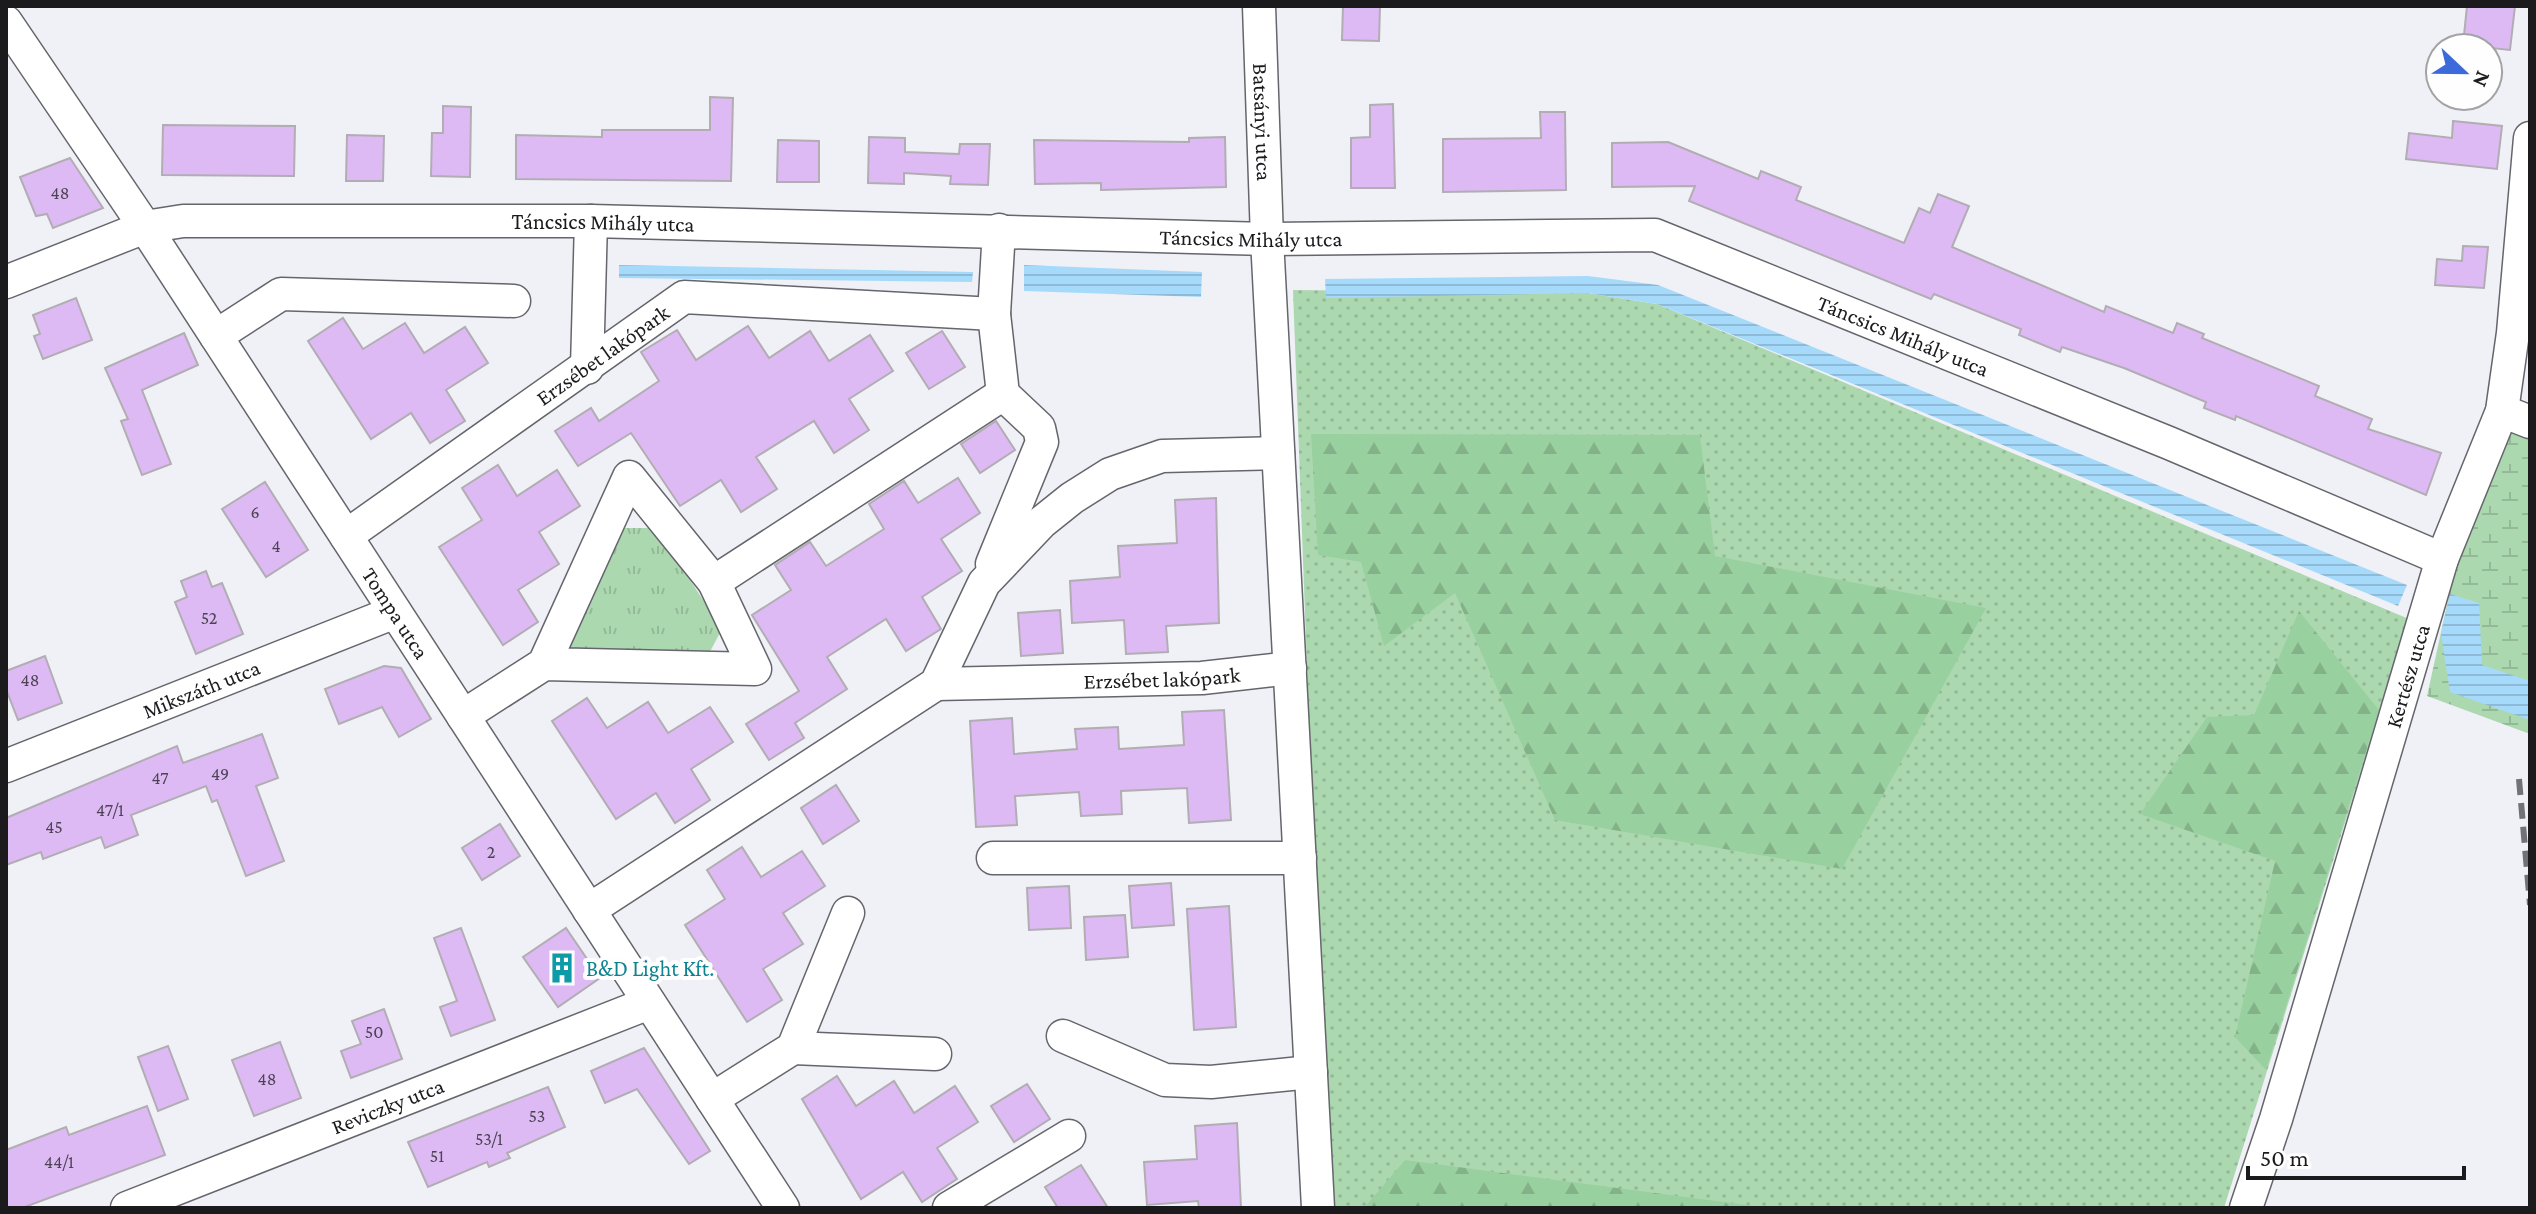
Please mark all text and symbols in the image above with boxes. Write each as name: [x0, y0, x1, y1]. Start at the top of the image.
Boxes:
north arrow: [2424, 32, 2504, 112]
street label: Batsányi utca: [1248, 62, 1277, 181]
text: N: [2468, 68, 2496, 91]
house number: 48: [51, 183, 69, 203]
street label: Táncsics Mihály utca: [512, 208, 695, 236]
street label: Táncsics Mihály utca: [1159, 224, 1342, 252]
street label: Táncsics Mihály utca: [1814, 290, 1993, 381]
street label: Erzsébet lakópark: [531, 299, 674, 410]
house number: 6: [250, 502, 260, 522]
house number: 4: [271, 536, 281, 556]
street label: Tompa utca: [357, 563, 435, 663]
house number: 52: [201, 608, 217, 628]
street label: Kertész utca: [2380, 621, 2435, 731]
street label: Mikszáth utca: [139, 654, 263, 723]
street label: Erzsébet lakópark: [1083, 661, 1242, 693]
house number: 48: [21, 670, 39, 690]
house number: 49: [211, 764, 229, 784]
house number: 47: [151, 768, 169, 788]
house number: 47/1: [96, 800, 124, 820]
house number: 45: [45, 817, 63, 837]
house number: 2: [487, 842, 495, 862]
building icon: B&D Light Kft.: [545, 951, 579, 985]
place label: B&D Light Kft.: [586, 956, 714, 981]
house number: 50: [365, 1022, 383, 1042]
house number: 48: [258, 1069, 276, 1089]
street label: Reviczky utca: [328, 1072, 447, 1139]
house number: 53: [529, 1106, 545, 1126]
house number: 53/1: [475, 1129, 503, 1149]
scale bar: [2248, 1130, 2464, 1180]
text: 50 m: [2260, 1144, 2309, 1171]
house number: 51: [430, 1146, 444, 1166]
house number: 44/1: [44, 1152, 74, 1172]

